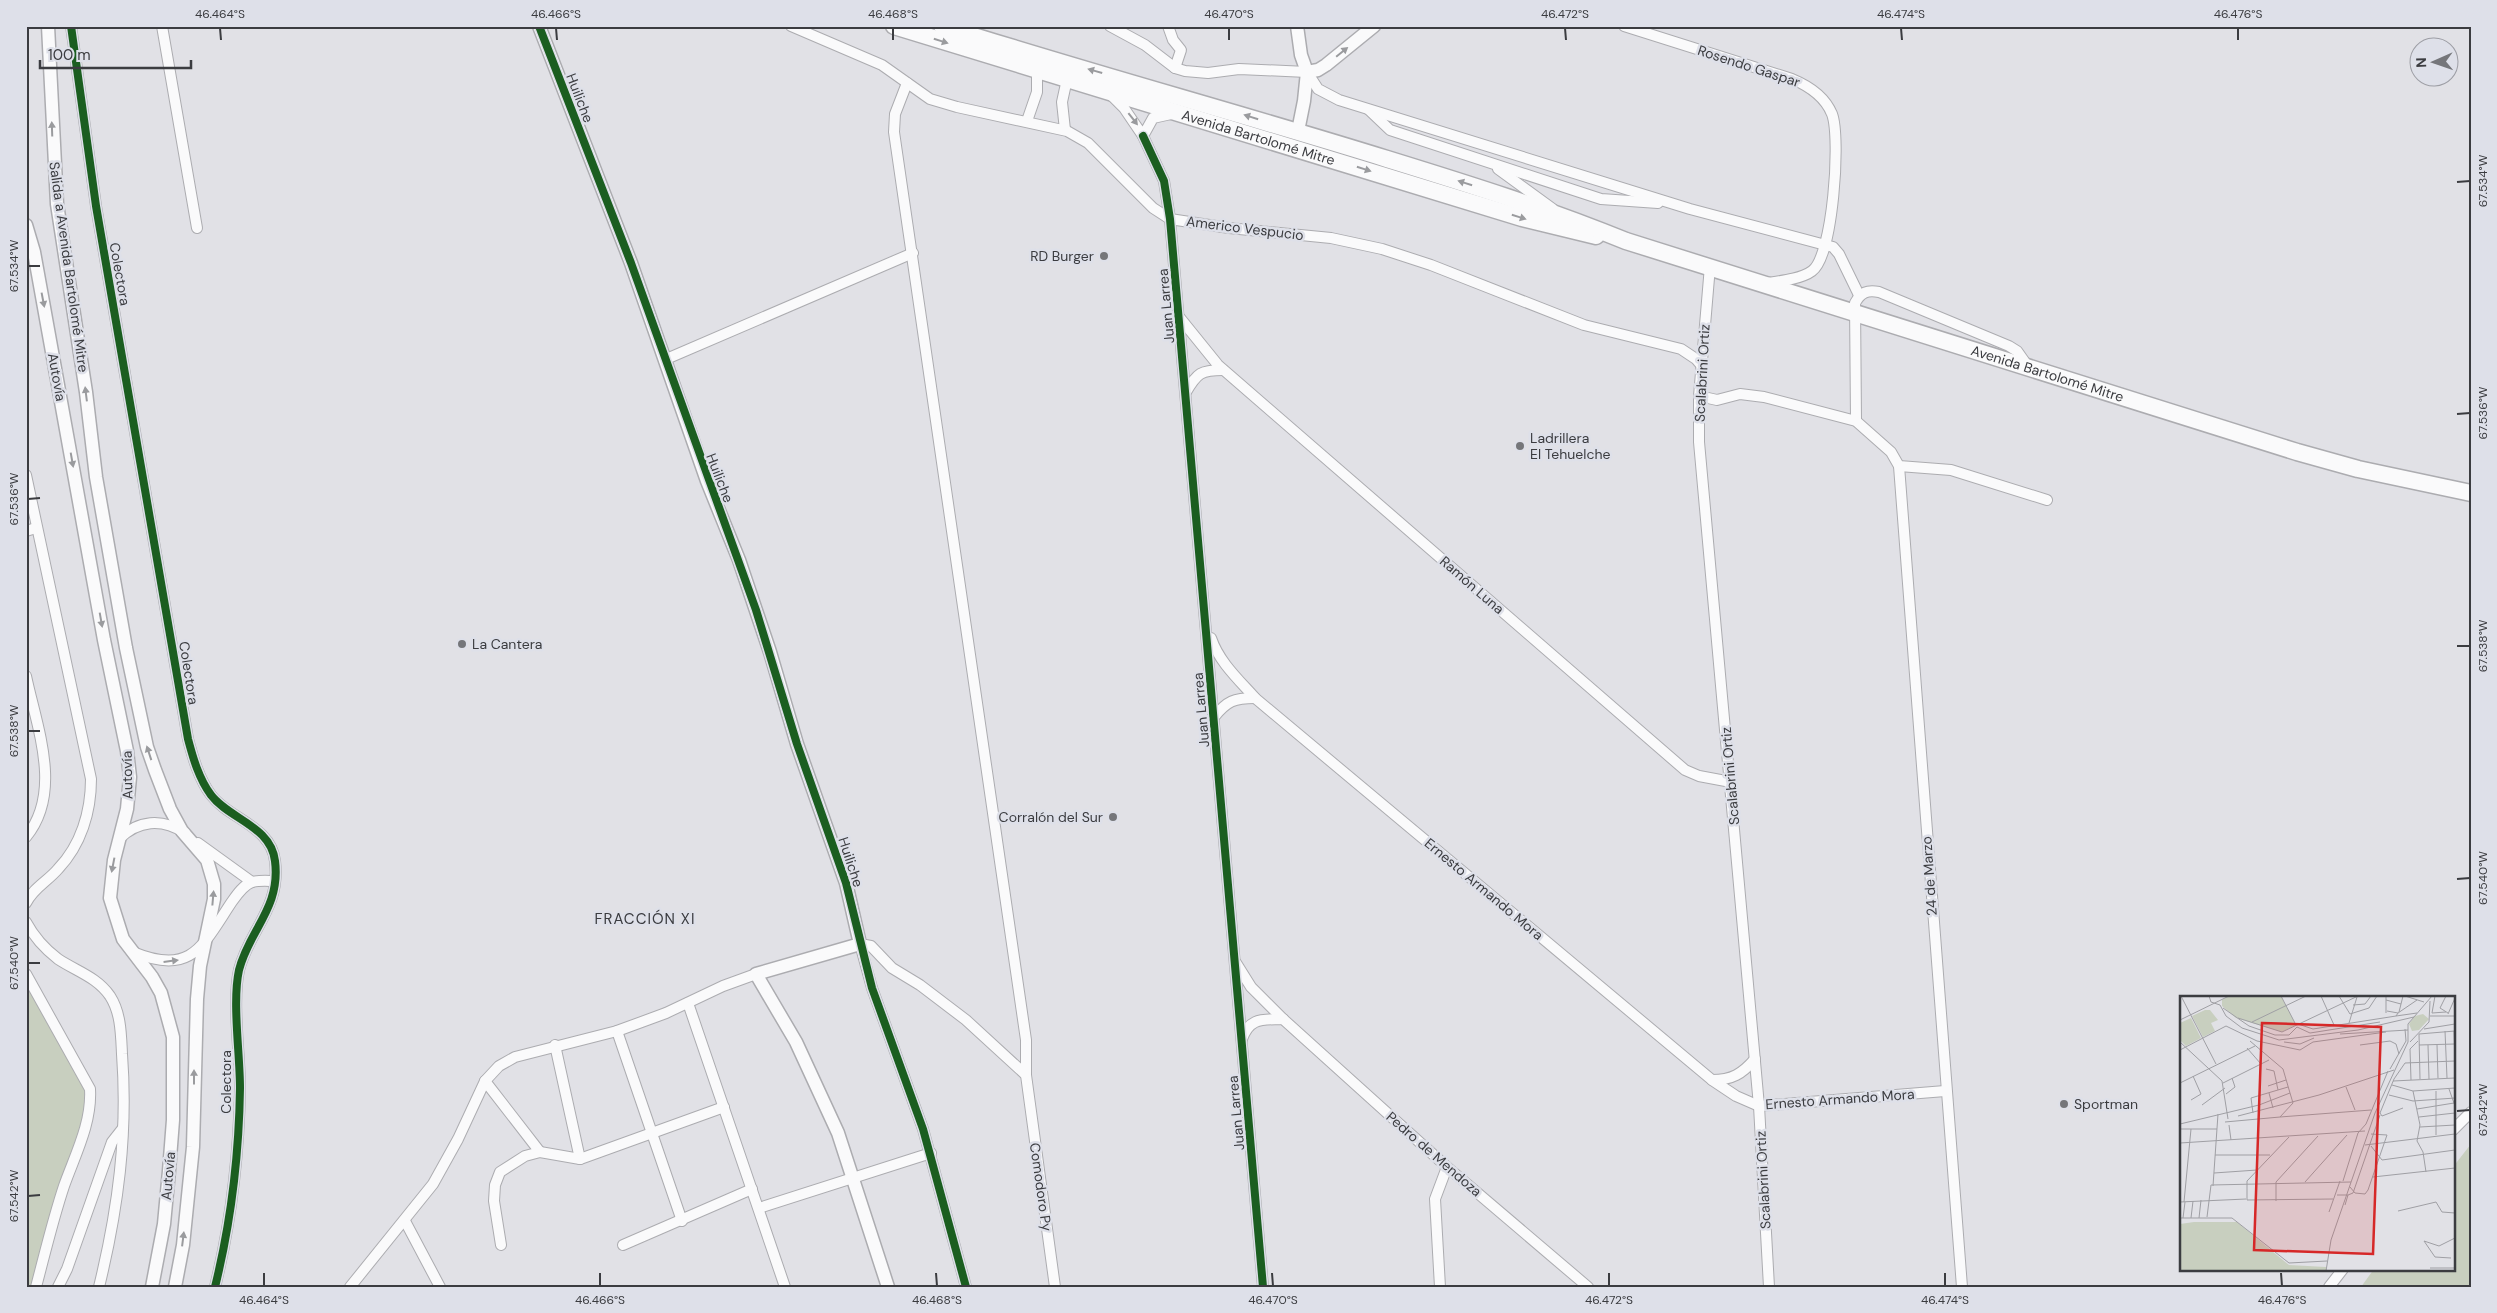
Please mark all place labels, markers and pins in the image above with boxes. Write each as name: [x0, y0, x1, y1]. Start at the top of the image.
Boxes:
place label: RD Burger: [1030, 247, 1094, 265]
marker: RD Burger: [1098, 250, 1110, 262]
place label: Ladrillera El Tehuelche: [1530, 429, 1611, 463]
marker: Ladrillera El Tehuelche: [1514, 440, 1526, 452]
place label: La Cantera: [472, 635, 542, 653]
marker: La Cantera: [456, 638, 468, 650]
place label: Corralón del Sur: [999, 808, 1103, 826]
marker: Corralón del Sur: [1107, 811, 1119, 823]
place label: Sportman: [2074, 1095, 2138, 1113]
marker: Sportman: [2058, 1098, 2070, 1110]

